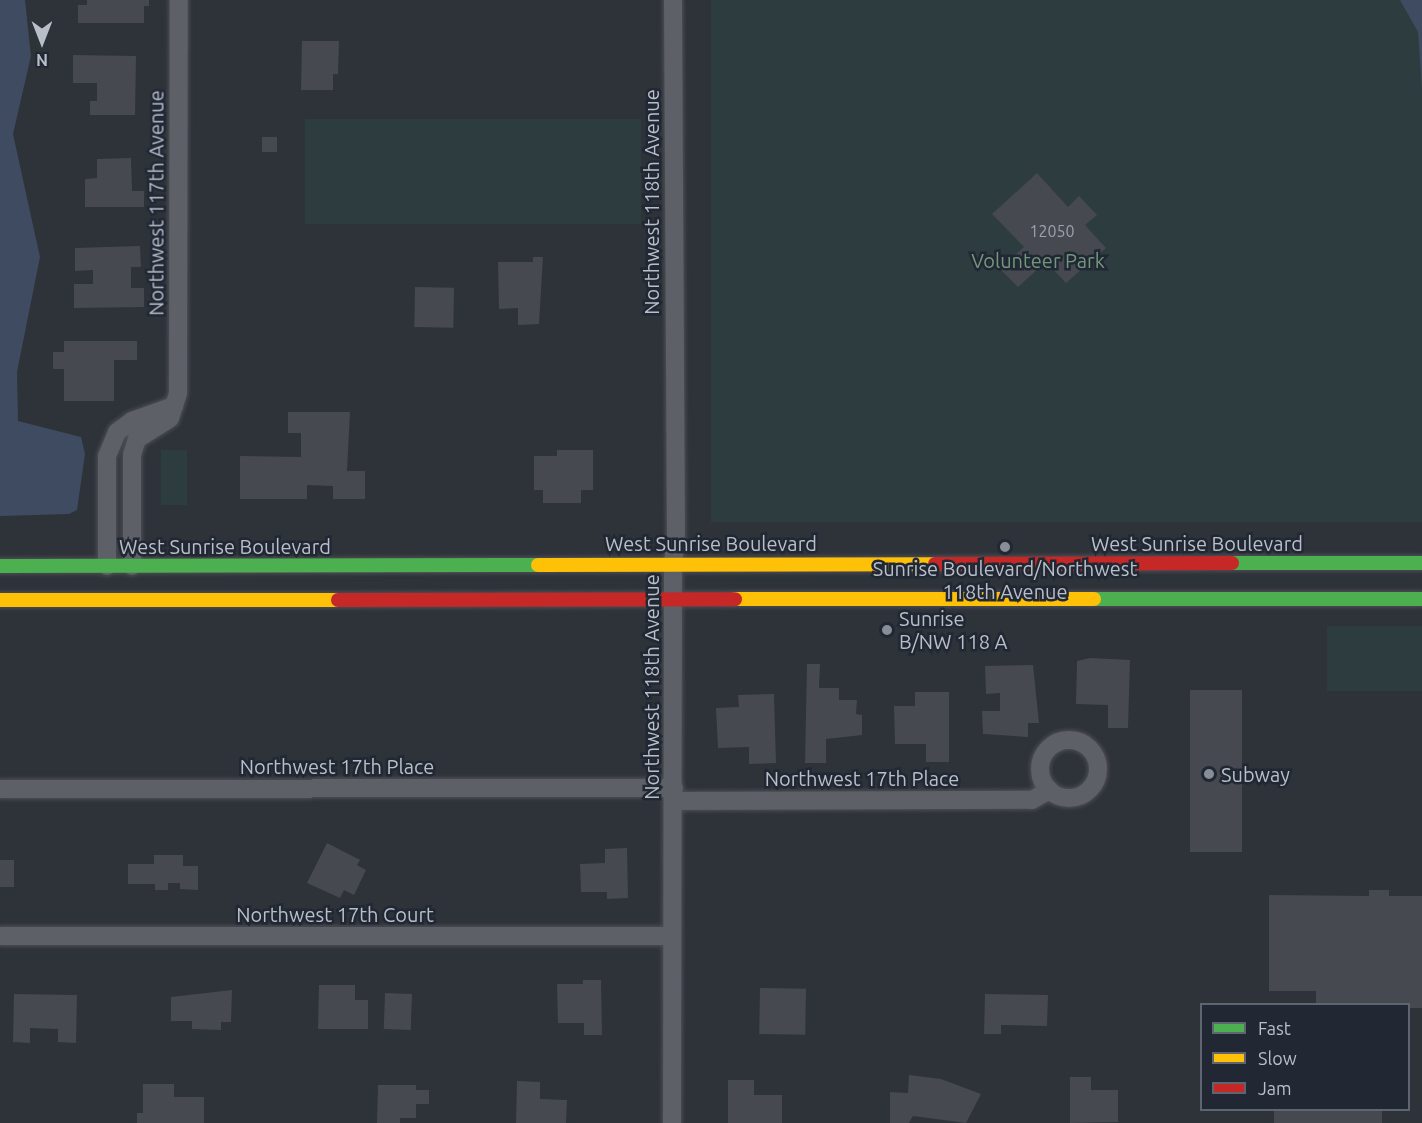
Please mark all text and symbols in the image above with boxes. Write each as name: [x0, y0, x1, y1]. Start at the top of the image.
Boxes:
north arrow: [12, 12, 72, 72]
text: N: [36, 51, 48, 69]
street label: Northwest 118th Avenue: [639, 89, 663, 315]
street label: Northwest 117th Avenue: [144, 90, 168, 316]
house number: 12050: [1029, 221, 1075, 241]
park label: Volunteer Park: [971, 248, 1105, 272]
street label: West Sunrise Boulevard: [605, 531, 817, 555]
street label: West Sunrise Boulevard: [1091, 531, 1303, 555]
street label: West Sunrise Boulevard: [119, 534, 331, 558]
marker: Sunrise Boulevard/Northwest 118th Avenue: [998, 540, 1012, 554]
place label: Sunrise Boulevard/Northwest 118th Avenue: [873, 556, 1137, 603]
street label: Northwest 118th Avenue: [639, 574, 663, 800]
place label: Sunrise B/NW 118 A: [899, 606, 1008, 653]
marker: Sunrise B/NW 118 A: [880, 623, 894, 637]
street label: Northwest 17th Place: [240, 754, 434, 778]
place label: Subway: [1221, 762, 1290, 786]
street label: Northwest 17th Place: [765, 766, 959, 790]
marker: Subway: [1202, 767, 1216, 781]
street label: Northwest 17th Court: [236, 902, 434, 926]
legend: [1200, 1003, 1410, 1111]
text: Fast: [1258, 1018, 1291, 1038]
text: Slow: [1258, 1048, 1297, 1068]
text: Jam: [1258, 1078, 1292, 1098]

